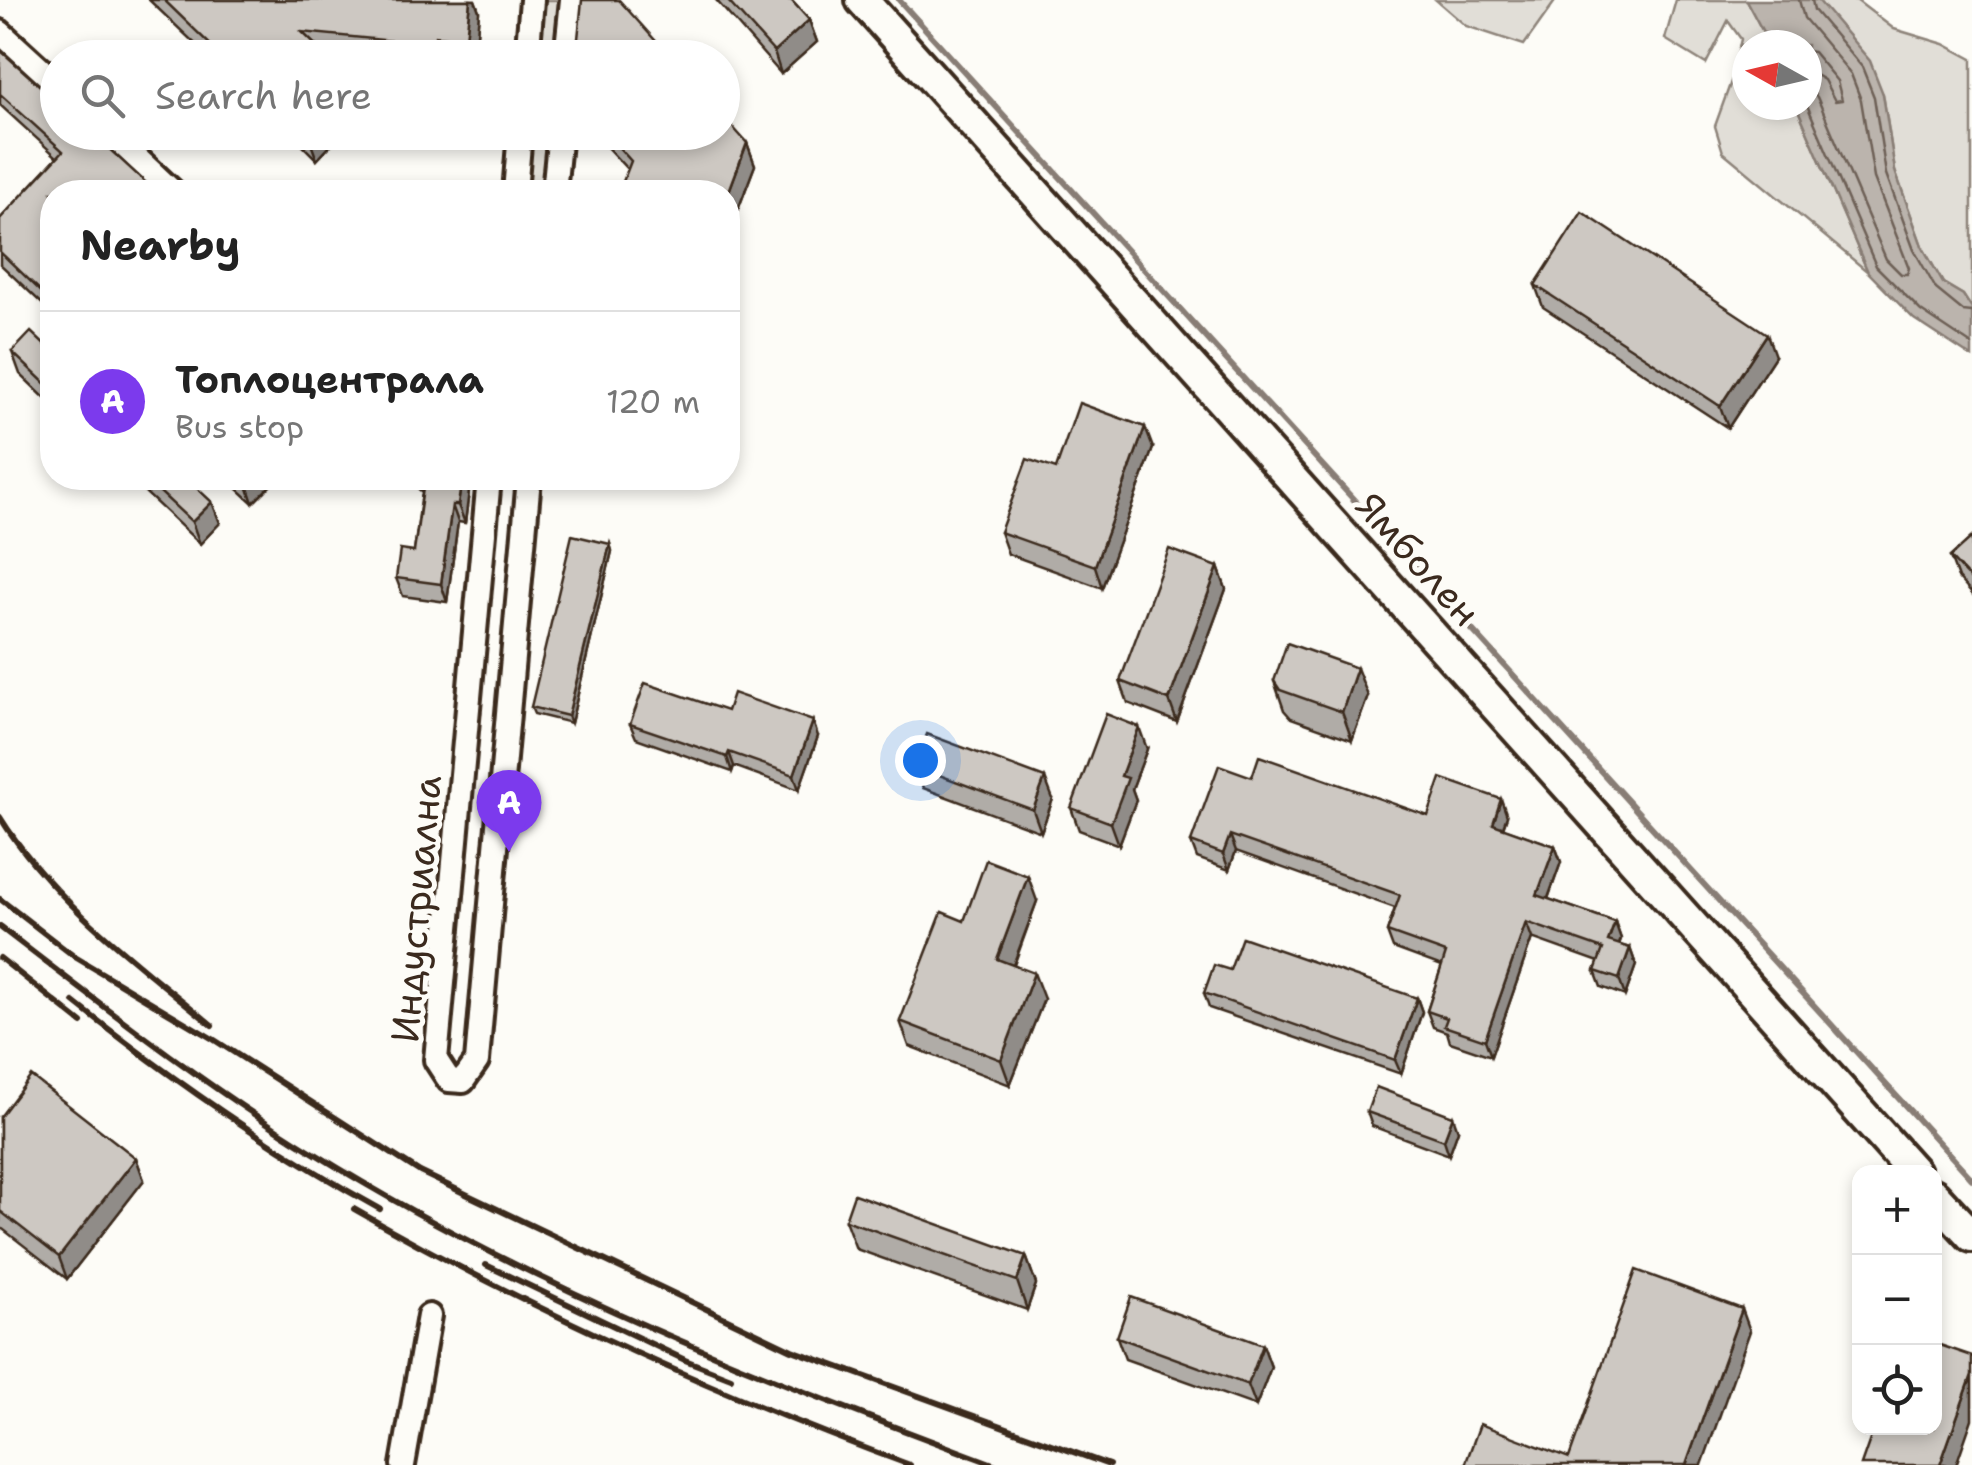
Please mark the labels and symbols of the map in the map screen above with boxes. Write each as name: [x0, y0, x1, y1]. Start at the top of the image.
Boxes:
north arrow: [1732, 30, 1822, 120]
street label: Ямболен: [1344, 481, 1492, 637]
your location: [895, 735, 946, 786]
pin: A: [476, 770, 542, 852]
street label: Индустриална: [379, 773, 453, 1045]

